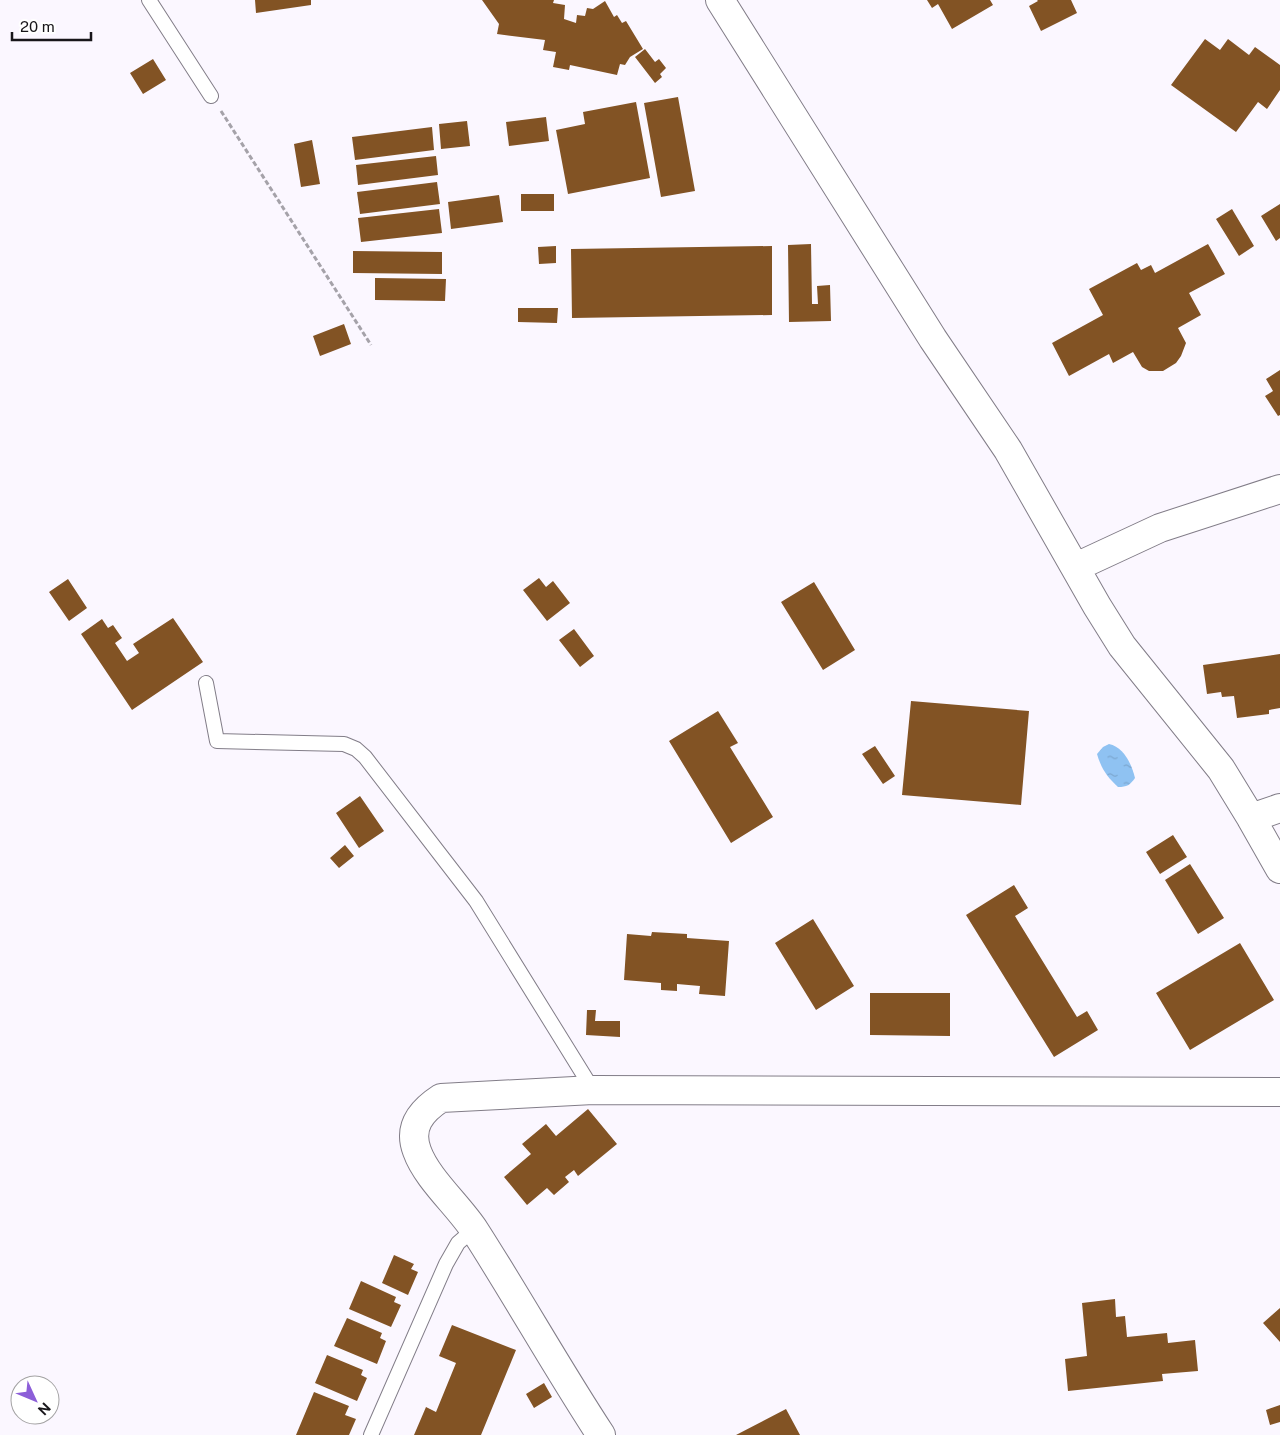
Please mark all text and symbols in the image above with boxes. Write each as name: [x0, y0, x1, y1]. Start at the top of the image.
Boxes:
scale bar: [12, 10, 91, 42]
text: 20 m: [20, 18, 55, 35]
north arrow: [10, 1375, 60, 1425]
text: N: [35, 1400, 54, 1419]

